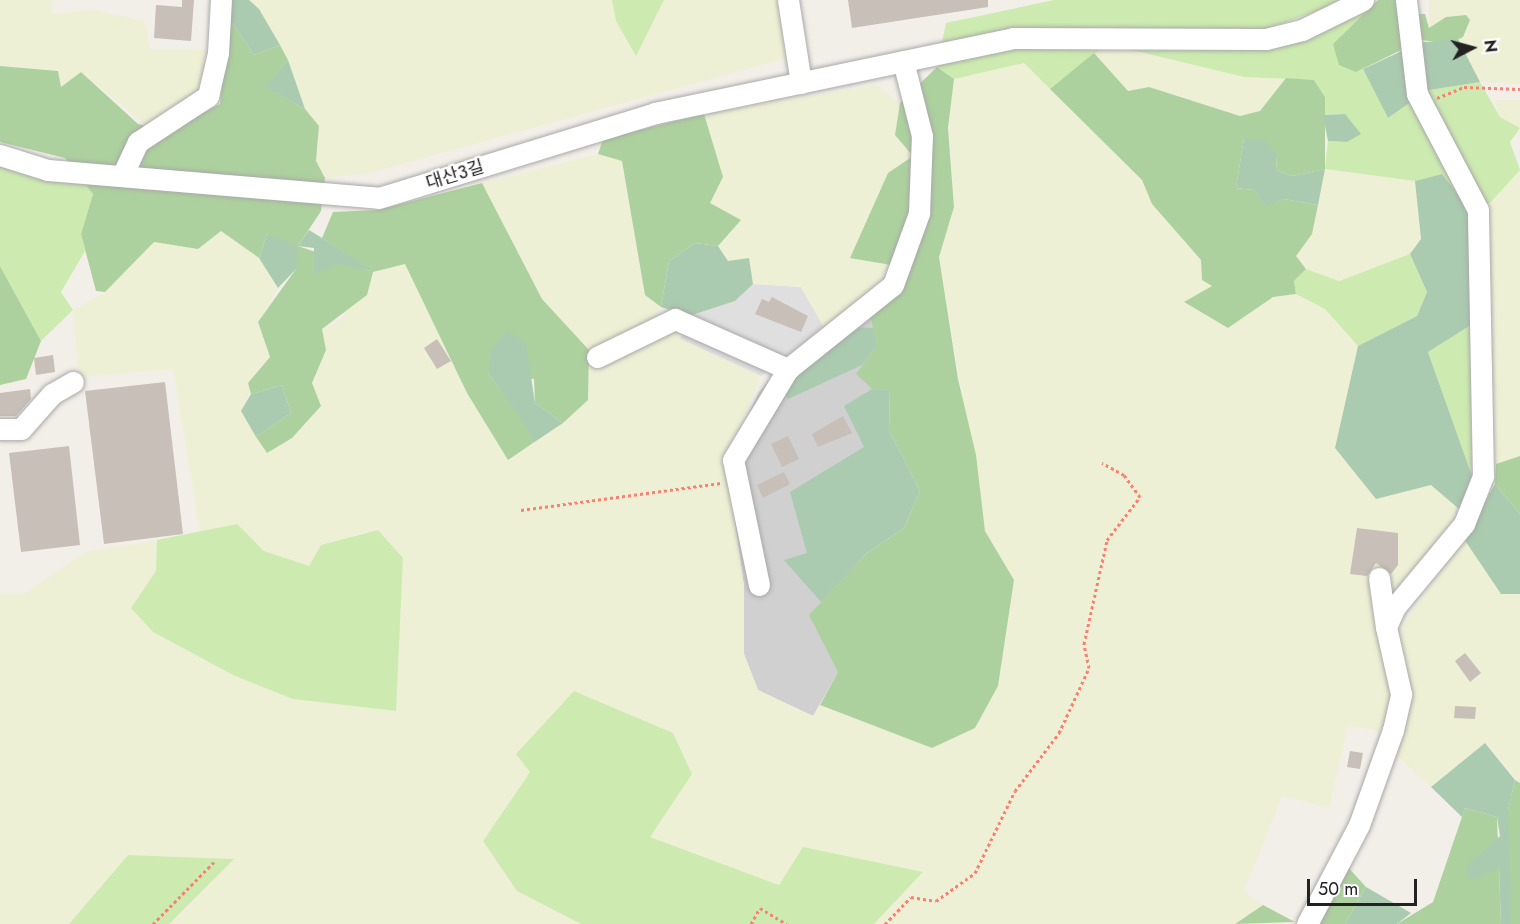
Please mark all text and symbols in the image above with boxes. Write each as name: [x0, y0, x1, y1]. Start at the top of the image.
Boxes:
north arrow: [1442, 18, 1502, 78]
text: N: [1478, 39, 1503, 54]
street label: 대산3길: [423, 156, 487, 194]
scale bar: [1310, 867, 1420, 905]
text: 50 m: [1318, 876, 1358, 902]

